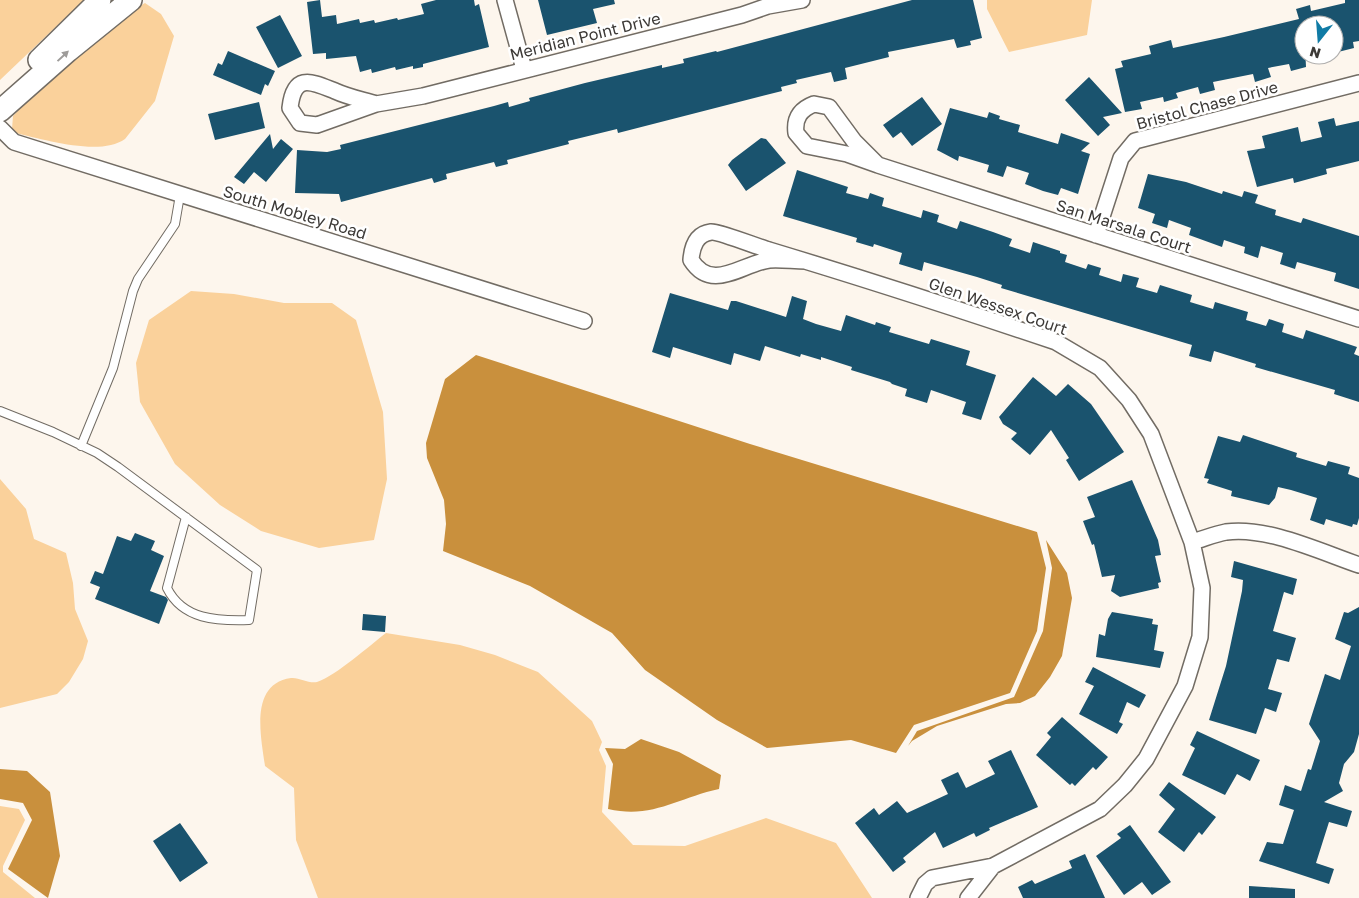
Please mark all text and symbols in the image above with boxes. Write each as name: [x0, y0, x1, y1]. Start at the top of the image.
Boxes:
street label: Meridian Point Drive: [508, 8, 662, 64]
north arrow: [1294, 15, 1344, 65]
text: N: [1307, 43, 1323, 63]
one-way arrow: [57, 50, 69, 62]
street label: Bristol Chase Drive: [1134, 76, 1280, 134]
street label: South Mobley Road: [221, 181, 369, 243]
street label: San Marsala Court: [1054, 195, 1194, 257]
street label: Glen Wessex Court: [926, 273, 1070, 339]

